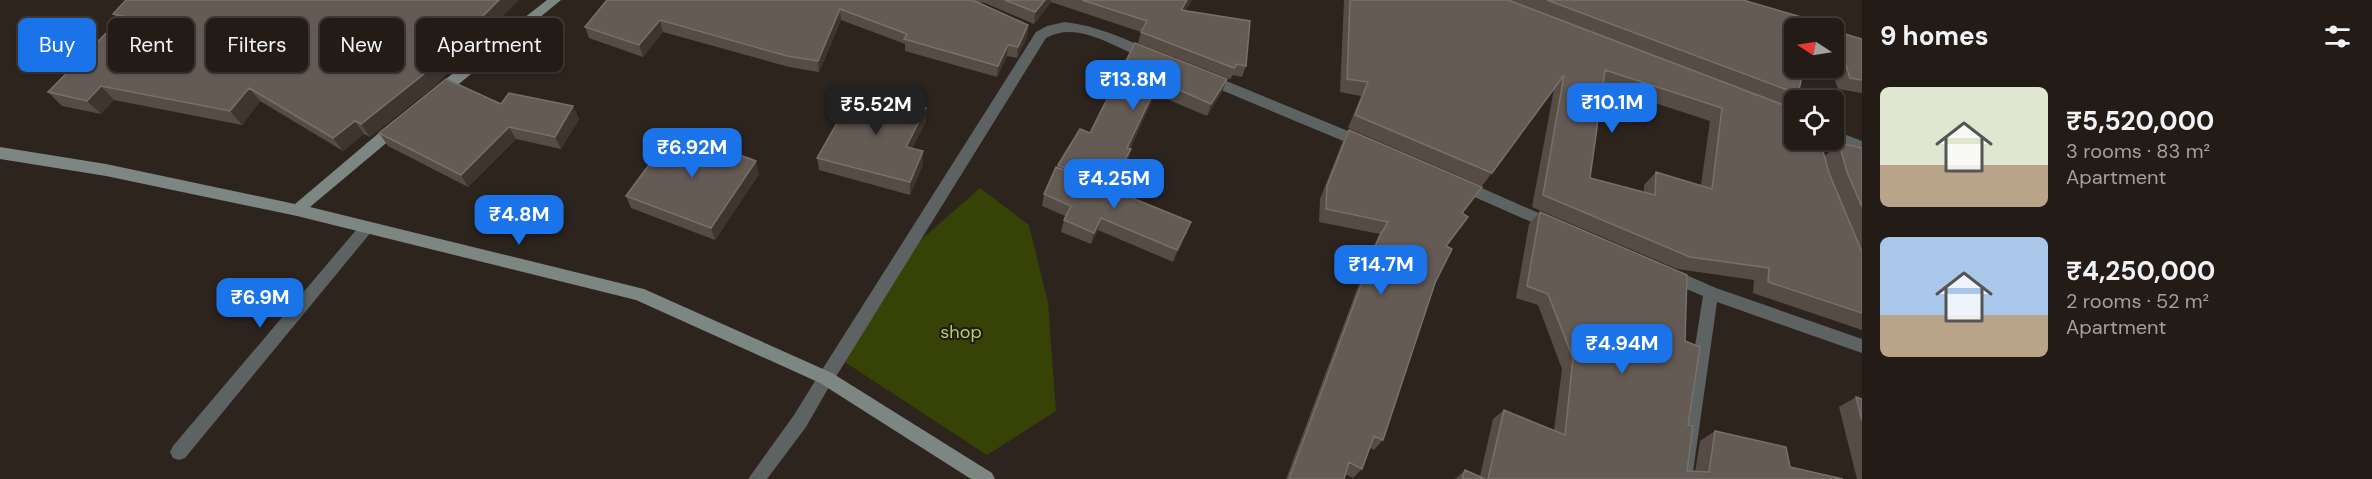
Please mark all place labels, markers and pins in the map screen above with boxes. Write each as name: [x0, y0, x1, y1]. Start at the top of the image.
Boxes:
pin: ₹13.8M: [1084, 60, 1182, 111]
pin: ₹10.1M: [1563, 83, 1661, 134]
pin: ₹5.52M: [827, 85, 925, 136]
pin: ₹6.92M: [643, 128, 741, 179]
pin: ₹4.25M: [1065, 159, 1163, 210]
pin: ₹4.8M: [477, 195, 561, 246]
pin: ₹14.7M: [1332, 245, 1430, 296]
pin: ₹6.9M: [218, 278, 302, 329]
pin: ₹4.94M: [1573, 324, 1671, 375]

